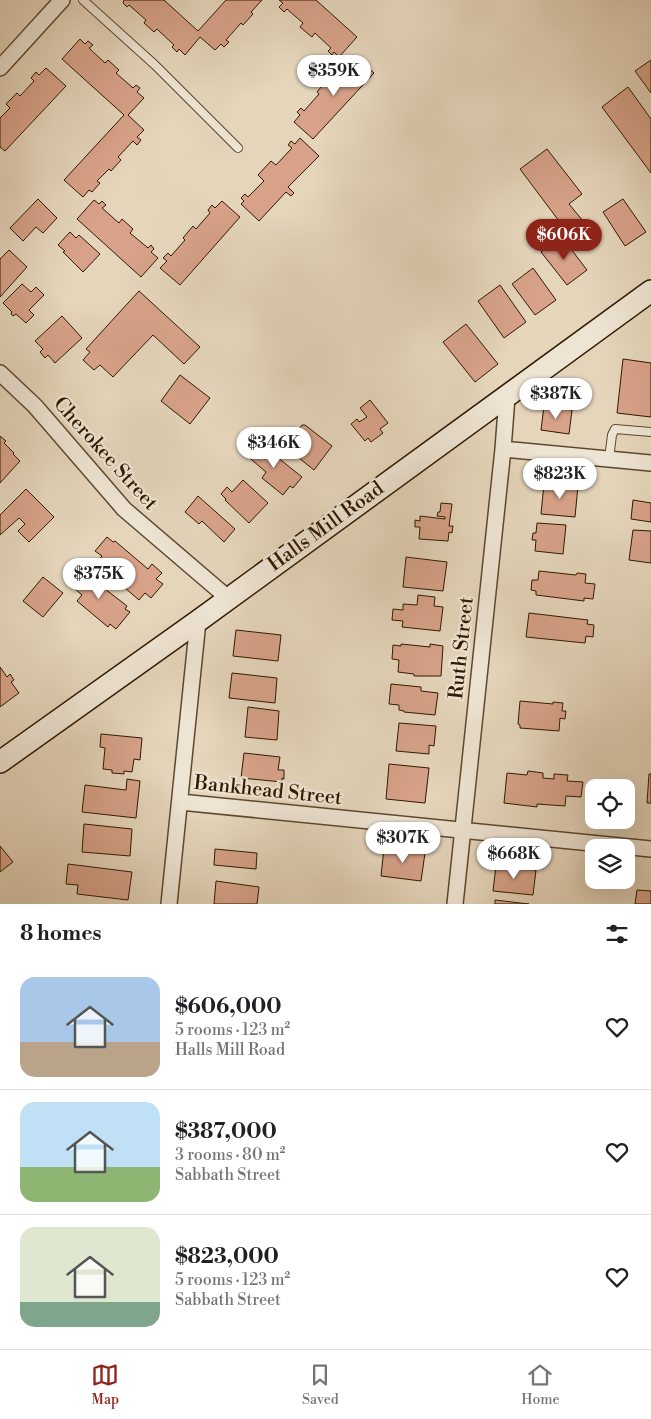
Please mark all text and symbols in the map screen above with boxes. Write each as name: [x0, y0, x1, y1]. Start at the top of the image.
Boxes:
pin: $359K: [299, 54, 369, 97]
text: $359K: [308, 61, 360, 81]
pin: $606K: [529, 218, 599, 261]
text: $606K: [537, 225, 591, 245]
pin: $387K: [521, 378, 591, 420]
text: $387K: [530, 384, 582, 404]
street label: Cherokee Street: [47, 392, 163, 516]
pin: $346K: [239, 426, 309, 469]
text: $346K: [247, 433, 301, 453]
pin: $823K: [525, 458, 595, 500]
text: $823K: [534, 464, 586, 484]
street label: Halls Mill Road: [263, 476, 389, 578]
pin: $375K: [64, 558, 134, 600]
text: $375K: [74, 564, 124, 584]
street label: Ruth Street: [444, 596, 480, 700]
street label: Bankhead Street: [192, 771, 343, 811]
map controls: [585, 779, 635, 889]
button: locate: [585, 779, 635, 829]
pin: $307K: [368, 822, 438, 864]
text: $307K: [376, 828, 430, 848]
pin: $668K: [479, 838, 549, 880]
button: layers: [585, 839, 635, 889]
text: $668K: [488, 844, 540, 864]
icon: filters: [603, 920, 631, 948]
text: 8 homes: [20, 921, 102, 947]
text: $606,000: [175, 994, 281, 1020]
icon: home: [60, 997, 120, 1057]
icon: heart: [603, 1013, 631, 1041]
text: 5 rooms · 123 m²: [175, 1020, 290, 1040]
text: Halls Mill Road: [175, 1040, 285, 1060]
text: $387,000: [175, 1119, 277, 1145]
icon: home: [60, 1122, 120, 1182]
icon: heart: [603, 1138, 631, 1166]
text: 3 rooms · 80 m²: [175, 1145, 285, 1165]
text: Sabbath Street: [175, 1165, 281, 1185]
text: $823,000: [175, 1244, 279, 1270]
icon: home: [60, 1247, 120, 1307]
icon: heart: [603, 1263, 631, 1291]
text: 5 rooms · 123 m²: [175, 1270, 290, 1290]
text: Sabbath Street: [175, 1290, 281, 1310]
tab: Map: [91, 1361, 119, 1409]
tab: Saved: [302, 1361, 339, 1409]
tab: Home: [521, 1361, 560, 1409]

